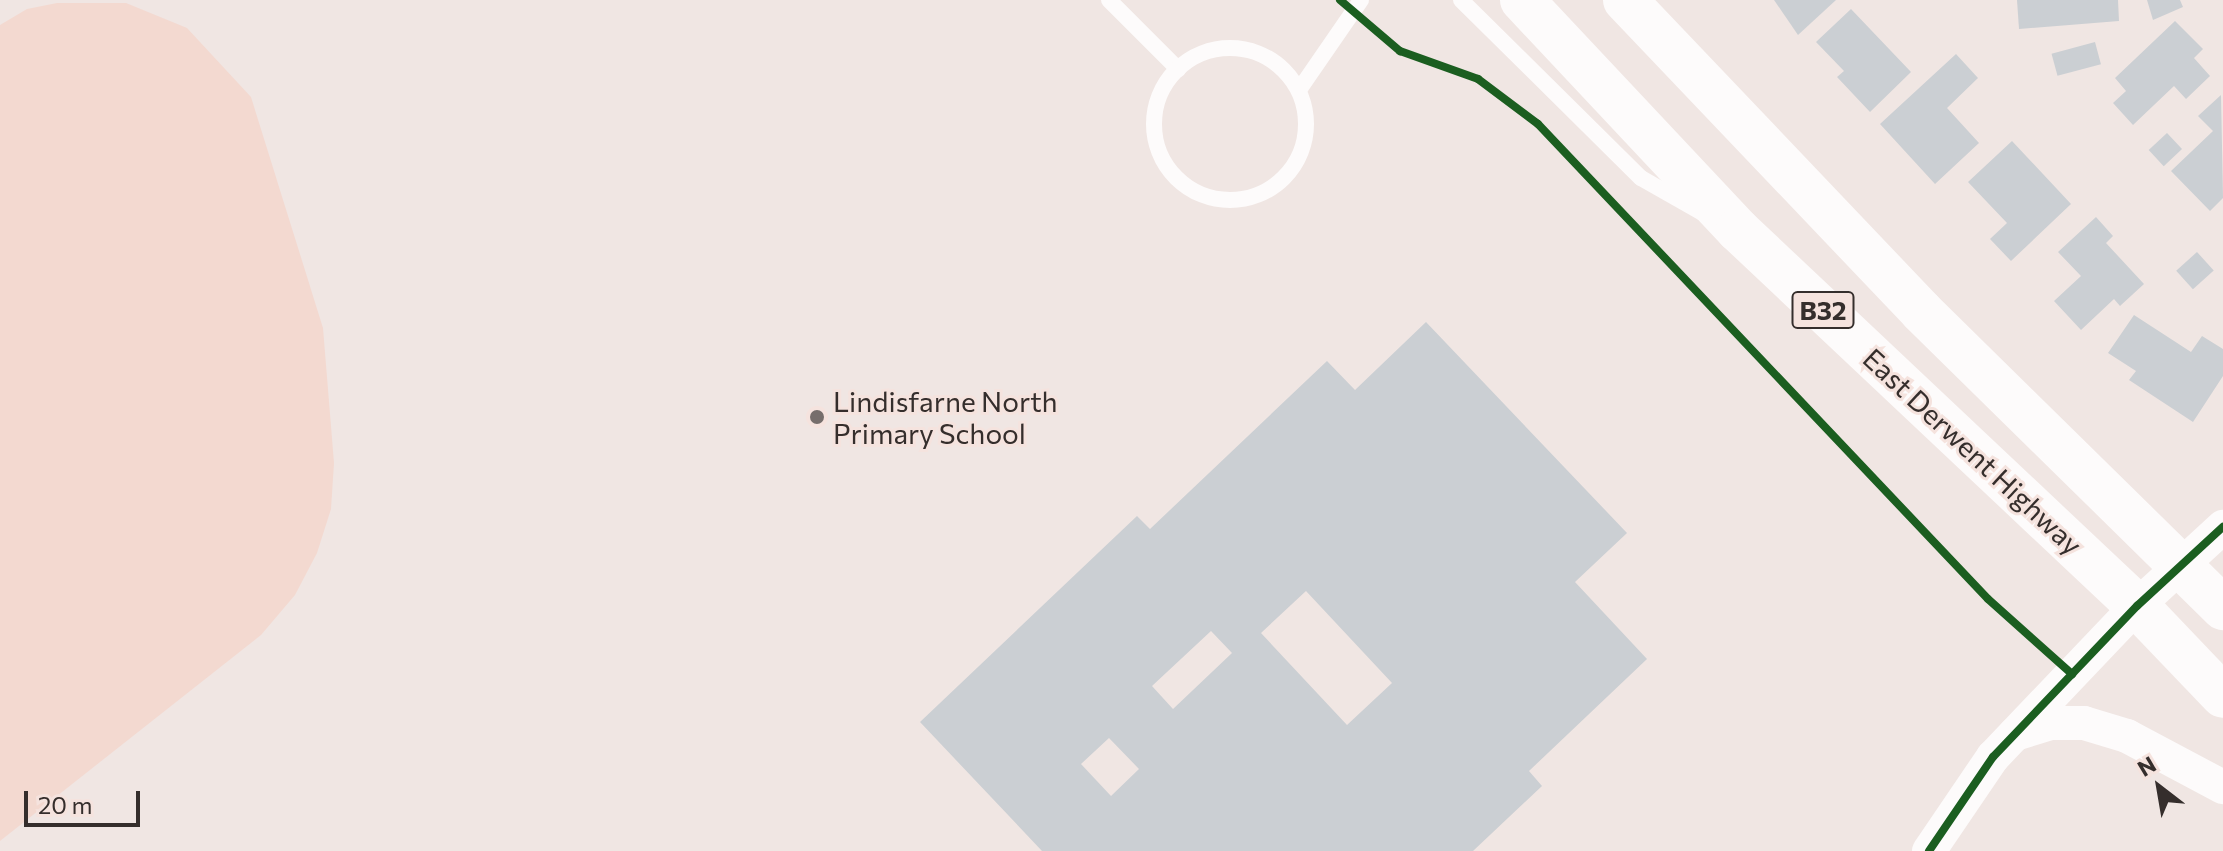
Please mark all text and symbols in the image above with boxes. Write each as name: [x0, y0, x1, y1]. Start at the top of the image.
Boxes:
road number: B32: [1791, 288, 1855, 332]
street label: East Derwent Highway: [1857, 341, 2089, 561]
place label: Lindisfarne North Primary School: [833, 384, 1058, 450]
marker: Lindisfarne North Primary School: [808, 408, 826, 426]
north arrow: [2119, 747, 2199, 827]
text: N: [2132, 750, 2160, 782]
scale bar: [28, 775, 144, 825]
text: 20 m: [38, 790, 92, 819]

